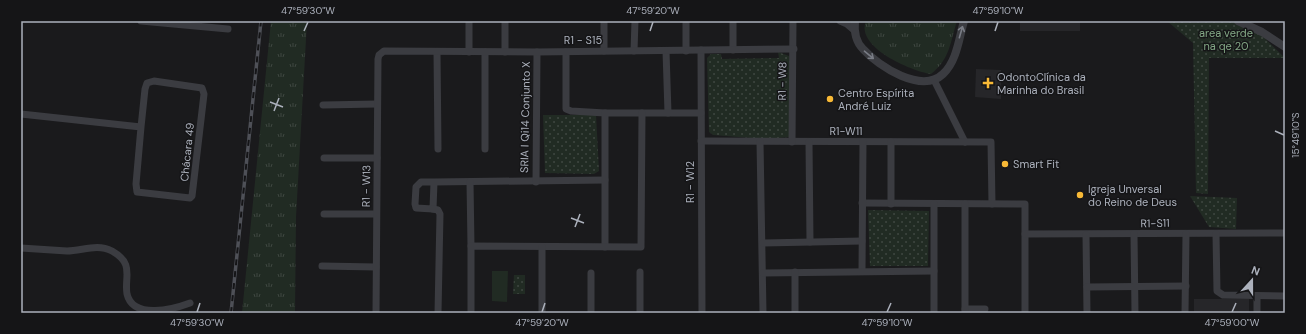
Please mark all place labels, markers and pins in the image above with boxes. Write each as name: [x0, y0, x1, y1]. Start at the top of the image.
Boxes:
place label: OdontoClínica da Marinha do Brasil: [997, 70, 1086, 97]
marker: OdontoClínica da Marinha do Brasil: [982, 77, 994, 89]
place label: Centro Espírita André Luiz: [838, 86, 914, 113]
marker: Centro Espírita André Luiz: [825, 94, 835, 104]
place label: Smart Fit: [1013, 157, 1059, 171]
marker: Smart Fit: [1000, 159, 1010, 169]
place label: Igreja Unversal do Reino de Deus: [1088, 182, 1177, 209]
marker: Igreja Unversal do Reino de Deus: [1075, 190, 1085, 200]

